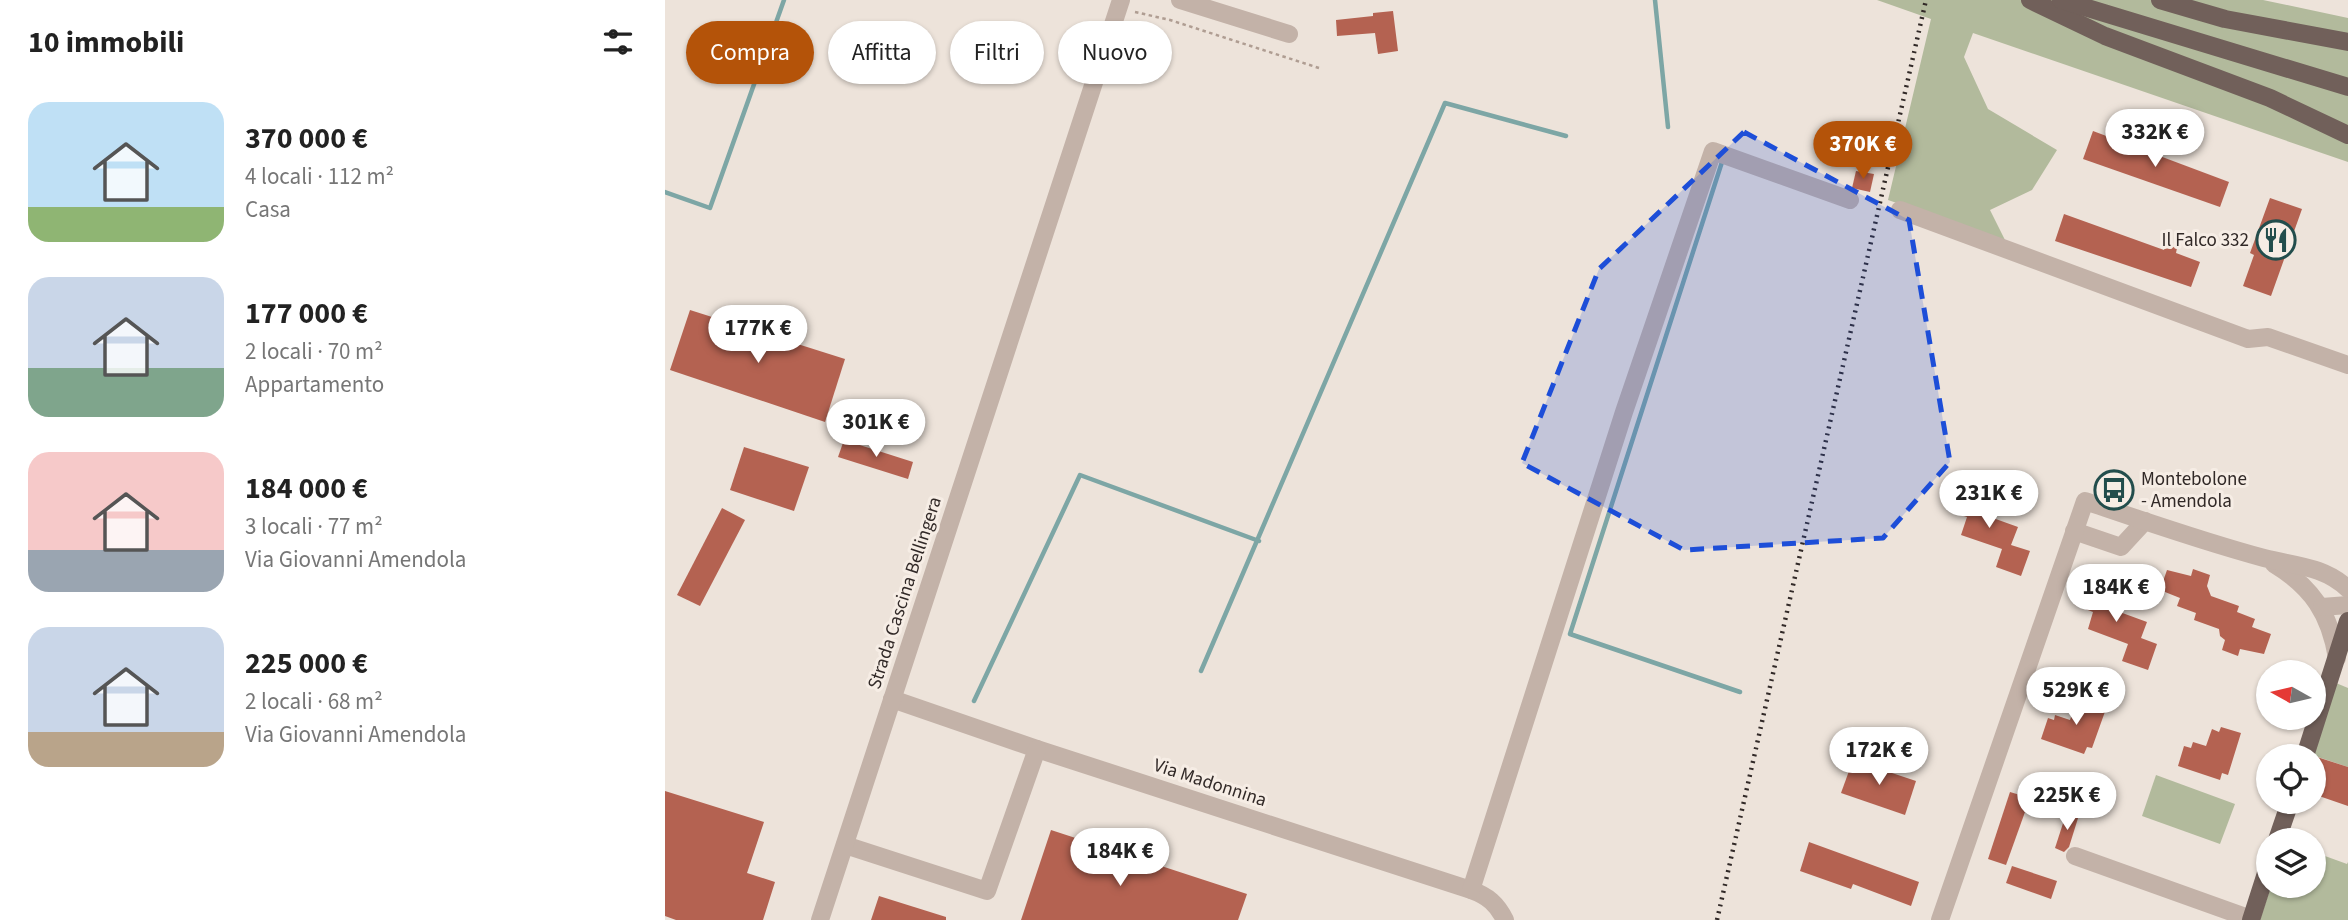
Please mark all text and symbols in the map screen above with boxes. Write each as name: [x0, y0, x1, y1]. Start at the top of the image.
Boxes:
text: 10 immobili: [28, 21, 184, 64]
chip: Compra: [686, 21, 814, 84]
chip: Affitta: [828, 21, 936, 84]
chip: Filtri: [950, 21, 1044, 84]
chip: Nuovo: [1058, 21, 1172, 84]
icon: filters: [599, 23, 637, 61]
pin: 332K €: [2098, 110, 2212, 169]
text: 332K €: [2121, 115, 2189, 148]
text: 370 000 €: [245, 117, 368, 160]
pin: 370K €: [1806, 122, 1920, 181]
text: 370K €: [1829, 127, 1897, 160]
icon: home: [84, 130, 168, 214]
text: 4 locali · 112 m²: [245, 160, 394, 193]
text: Casa: [245, 193, 291, 226]
restaurant icon: Il Falco 332: [2255, 219, 2297, 261]
place label: Il Falco 332: [2162, 227, 2249, 254]
text: 177 000 €: [245, 292, 368, 335]
icon: home: [84, 305, 168, 389]
pin: 177K €: [701, 306, 815, 365]
text: 177K €: [724, 311, 792, 344]
text: 2 locali · 70 m²: [245, 335, 383, 368]
text: Appartamento: [245, 368, 384, 401]
pin: 301K €: [819, 400, 933, 459]
text: 301K €: [842, 405, 910, 438]
place label: Montebolone - Amendola: [2141, 466, 2247, 515]
text: 184 000 €: [245, 467, 368, 510]
bus stop icon: Montebolone - Amendola: [2093, 469, 2135, 511]
pin: 231K €: [1932, 470, 2046, 530]
text: 231K €: [1955, 476, 2023, 509]
icon: home: [84, 480, 168, 564]
street label: Strada Cascina Bellingera: [861, 493, 949, 693]
text: 3 locali · 77 m²: [245, 510, 383, 543]
text: Via Giovanni Amendola: [245, 543, 466, 576]
pin: 184K €: [2059, 564, 2173, 624]
text: 184K €: [2082, 570, 2150, 603]
text: 225 000 €: [245, 642, 368, 685]
icon: home: [84, 655, 168, 739]
north arrow: [2256, 660, 2326, 730]
map controls: [2256, 660, 2326, 898]
pin: 529K €: [2019, 668, 2133, 727]
text: 529K €: [2042, 673, 2110, 706]
text: 2 locali · 68 m²: [245, 685, 383, 718]
text: Via Giovanni Amendola: [245, 718, 466, 751]
pin: 172K €: [1822, 728, 1936, 787]
text: 172K €: [1845, 733, 1913, 766]
button: locate: [2256, 744, 2326, 814]
street label: Via Madonnina: [1150, 752, 1270, 814]
pin: 225K €: [2010, 772, 2124, 832]
text: 225K €: [2033, 778, 2101, 811]
pin: 184K €: [1063, 828, 1177, 888]
button: layers: [2256, 828, 2326, 898]
text: 184K €: [1086, 834, 1154, 867]

